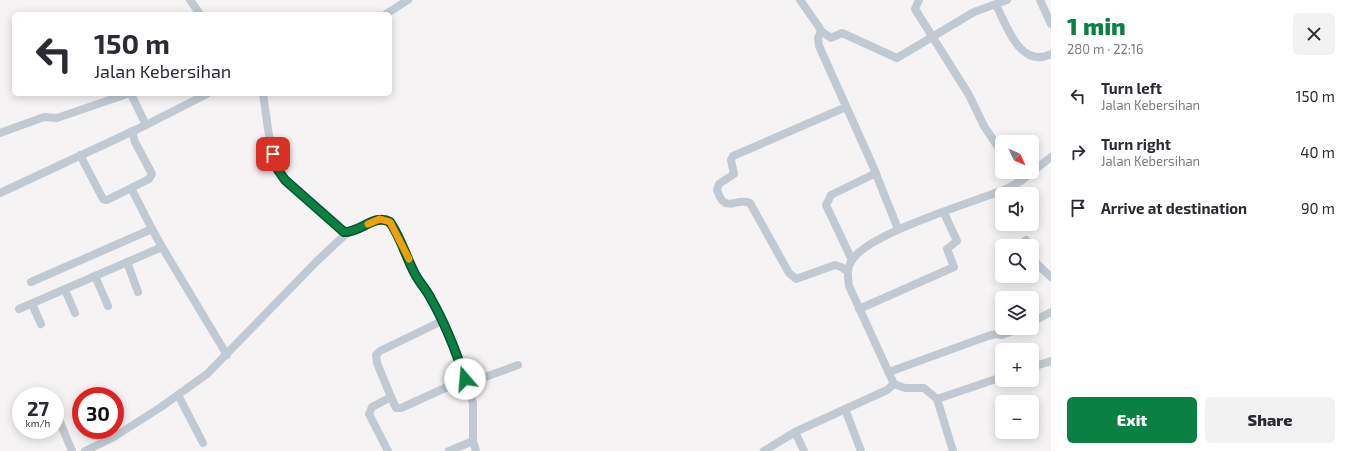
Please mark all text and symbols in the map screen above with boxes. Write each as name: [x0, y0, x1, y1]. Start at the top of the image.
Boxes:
text: 1 min: [1067, 11, 1126, 40]
button: close: [1293, 13, 1335, 55]
text: 150 m: [94, 26, 170, 60]
icon: left: [28, 28, 80, 80]
text: 280 m · 22:16: [1067, 41, 1143, 57]
text: Jalan Kebersihan: [94, 60, 231, 82]
text: Turn left: [1101, 79, 1162, 97]
icon: left: [1067, 85, 1089, 107]
text: 150 m: [1295, 87, 1335, 105]
text: Jalan Kebersihan: [1101, 97, 1200, 113]
north arrow: [995, 135, 1039, 179]
map controls: [995, 135, 1039, 439]
text: Turn right: [1101, 135, 1171, 153]
pin: [256, 137, 290, 171]
icon: right: [1067, 141, 1089, 163]
icon: arrive: [262, 143, 284, 165]
text: 40 m: [1300, 143, 1335, 161]
text: Jalan Kebersihan: [1101, 153, 1200, 169]
button: sound: [995, 187, 1039, 231]
icon: arrive: [1067, 197, 1089, 219]
text: Arrive at destination: [1101, 199, 1247, 217]
text: 90 m: [1301, 199, 1335, 217]
button: search: [995, 239, 1039, 283]
button: layers: [995, 291, 1039, 335]
button: +: [995, 343, 1039, 387]
position arrow: [444, 358, 486, 400]
speed limit sign: 30: [72, 387, 124, 439]
button: −: [995, 395, 1039, 439]
text: 27: [27, 396, 49, 420]
button: Exit: [1067, 397, 1197, 443]
button: Share: [1205, 397, 1335, 443]
text: km/h: [26, 417, 50, 429]

